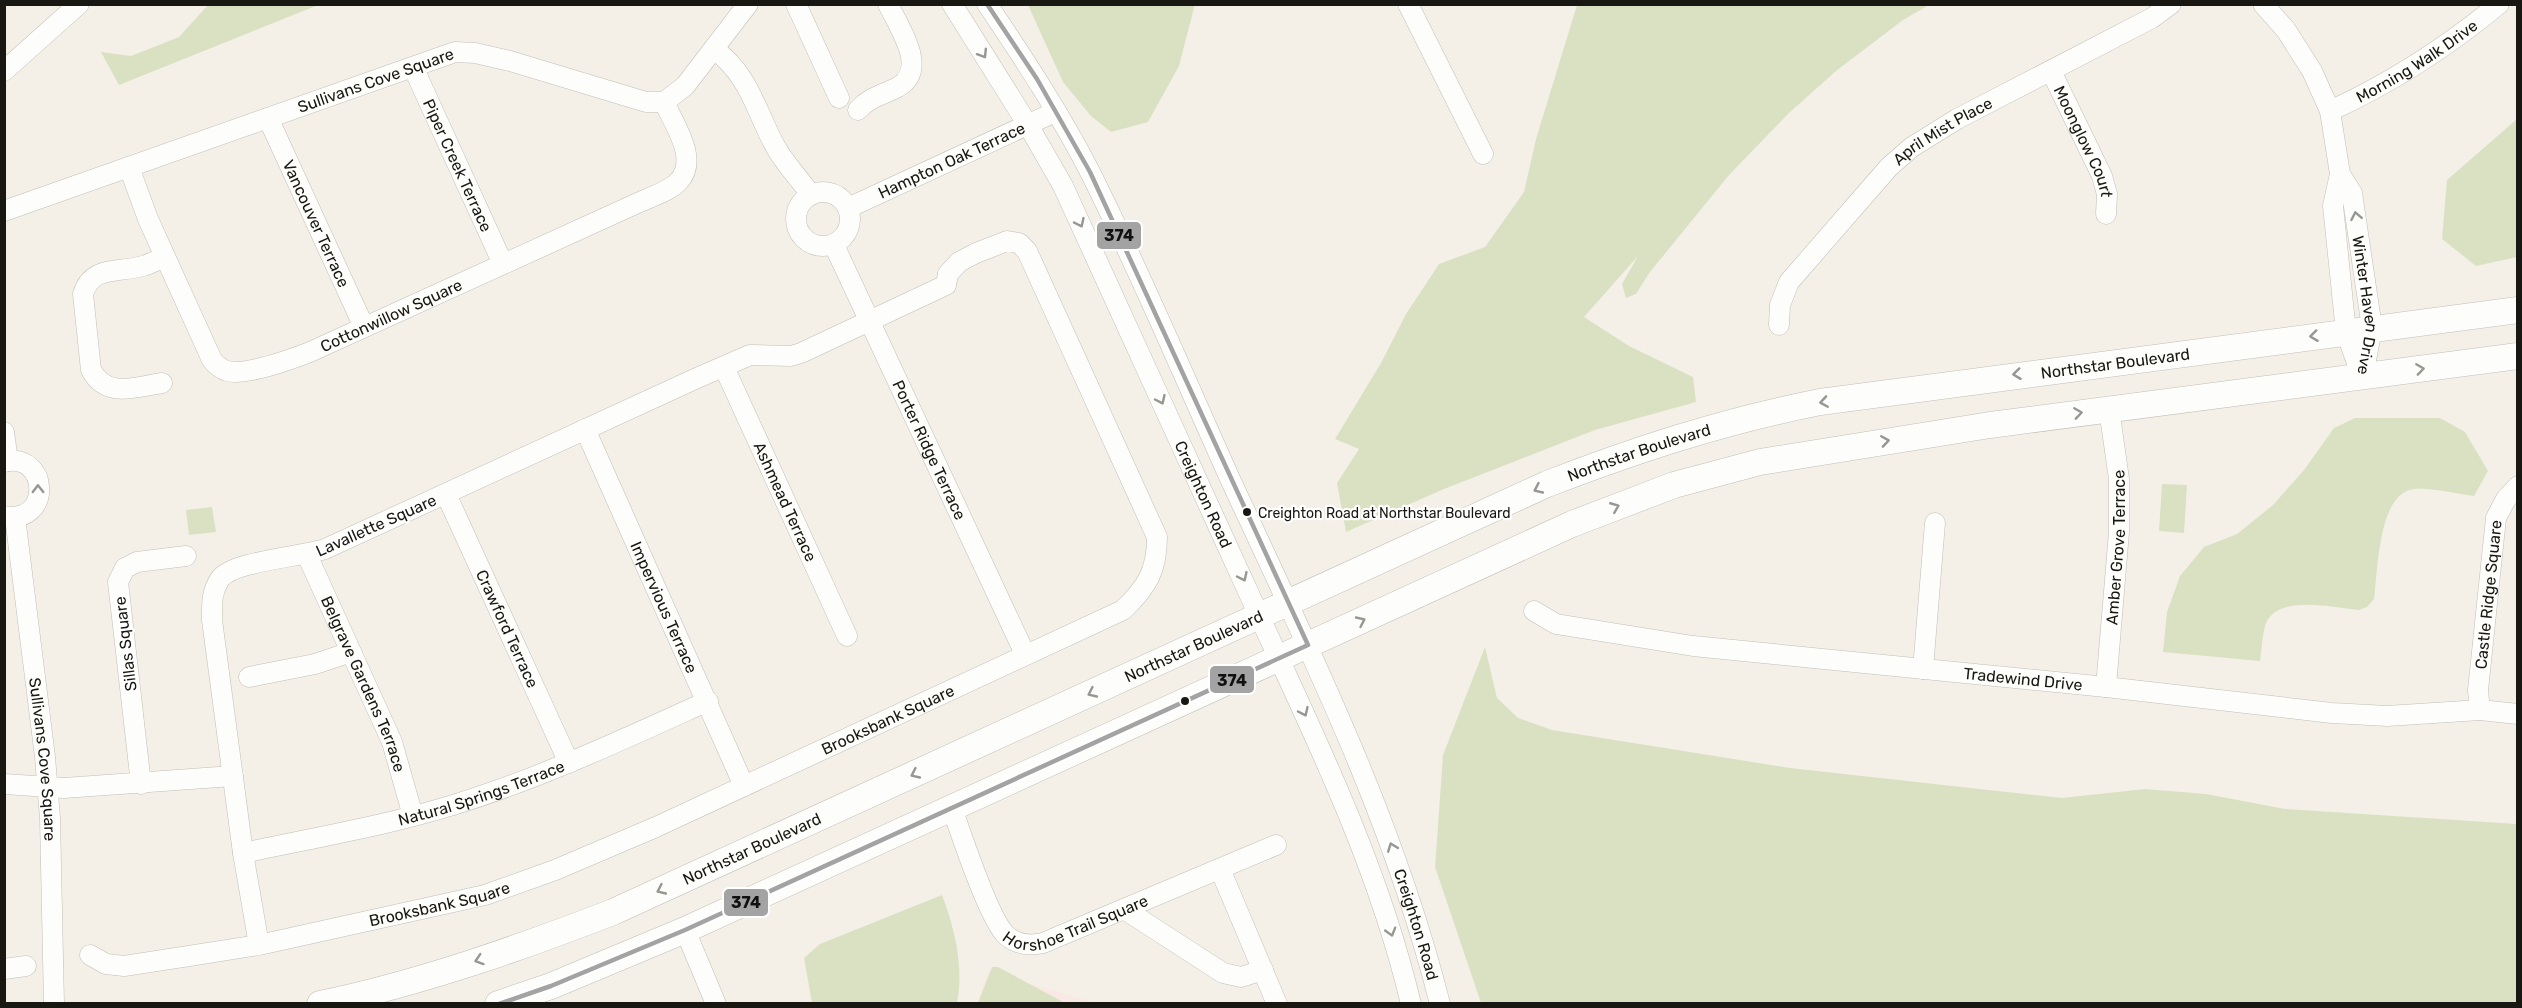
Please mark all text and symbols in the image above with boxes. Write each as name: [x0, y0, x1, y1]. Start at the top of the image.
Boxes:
street label: Morning Walk Drive: [2353, 16, 2481, 107]
street label: Sullivans Cove Square: [295, 44, 456, 117]
one-way arrow: [976, 48, 988, 58]
street label: Moonglow Court: [2050, 83, 2116, 198]
street label: April Mist Place: [1889, 93, 1996, 169]
street label: Piper Creek Terrace: [419, 96, 496, 235]
street label: Hampton Oak Terrace: [875, 118, 1028, 203]
street label: Vancouver Terrace: [279, 157, 353, 290]
one-way arrow: [2350, 211, 2363, 221]
one-way arrow: [1072, 217, 1084, 228]
line badge: 374: [1096, 221, 1142, 250]
text: 374: [1104, 226, 1134, 245]
street label: Winter Haven Drive: [2348, 234, 2382, 376]
street label: Cottonwillow Square: [317, 275, 465, 356]
one-way arrow: [2310, 329, 2319, 341]
street label: Northstar Boulevard: [2040, 344, 2191, 383]
one-way arrow: [2416, 363, 2425, 376]
one-way arrow: [2012, 368, 2022, 380]
street label: Porter Ridge Terrace: [888, 377, 970, 523]
one-way arrow: [1154, 394, 1166, 405]
one-way arrow: [1819, 395, 1829, 407]
one-way arrow: [2074, 408, 2083, 420]
street label: Northstar Boulevard: [1565, 420, 1713, 485]
one-way arrow: [1881, 435, 1890, 447]
street label: Creighton Road: [1171, 438, 1236, 551]
street label: Ashmead Terrace: [750, 439, 821, 565]
street label: Amber Grove Terrace: [2102, 469, 2129, 626]
one-way arrow: [1533, 481, 1544, 493]
one-way arrow: [32, 484, 44, 493]
street label: Lavallette Square: [313, 490, 439, 561]
one-way arrow: [1609, 502, 1620, 514]
place label: Creighton Road at Northstar Boulevard: [1258, 505, 1510, 522]
marker: Creighton Road at Northstar Boulevard: [1241, 506, 1253, 518]
street label: Castle Ridge Square: [2471, 519, 2506, 670]
street label: Impervious Terrace: [626, 539, 701, 676]
street label: Crawford Terrace: [472, 567, 542, 691]
one-way arrow: [1235, 571, 1247, 582]
street label: Belgrave Gardens Terrace: [317, 593, 409, 774]
street label: Sillas Square: [110, 595, 141, 692]
street label: Northstar Boulevard: [1121, 606, 1266, 686]
one-way arrow: [1354, 616, 1365, 628]
street label: Tradewind Drive: [1963, 664, 2083, 695]
line badge: 374: [1209, 665, 1255, 694]
text: 374: [1217, 671, 1247, 690]
street label: Sullivans Cove Square: [25, 676, 59, 841]
street label: Brooksbank Square: [818, 681, 957, 759]
one-way arrow: [1087, 685, 1098, 697]
unlabelled marker: [1179, 695, 1191, 707]
one-way arrow: [1296, 706, 1308, 717]
street label: Natural Springs Terrace: [396, 756, 567, 830]
one-way arrow: [910, 766, 921, 778]
street label: Northstar Boulevard: [680, 809, 824, 889]
one-way arrow: [1387, 842, 1399, 853]
street label: Creighton Road: [1390, 866, 1442, 982]
street label: Brooksbank Square: [367, 878, 512, 930]
one-way arrow: [656, 883, 667, 895]
line badge: 374: [723, 888, 769, 917]
street label: Horshoe Trail Square: [999, 891, 1151, 955]
text: 374: [731, 893, 761, 912]
one-way arrow: [1384, 926, 1396, 937]
one-way arrow: [474, 953, 485, 965]

